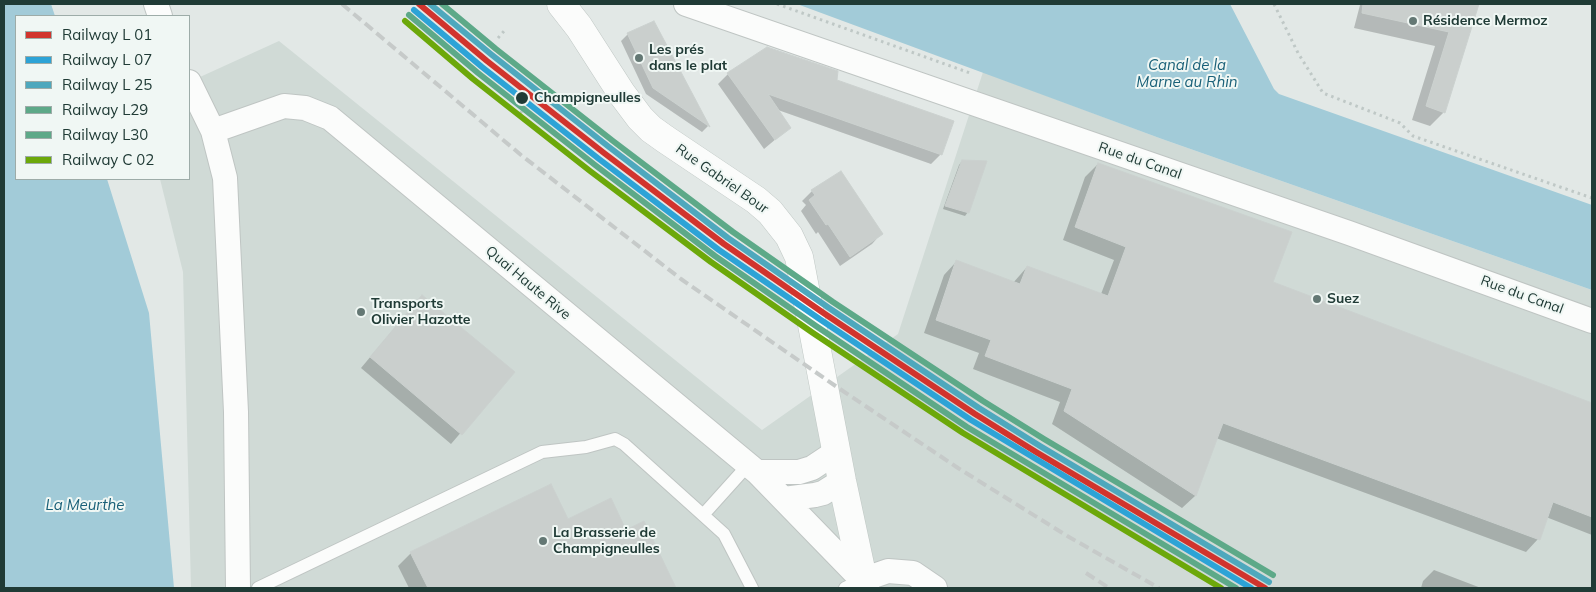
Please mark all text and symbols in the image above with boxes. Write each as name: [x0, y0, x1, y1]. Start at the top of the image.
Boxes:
place label: Résidence Mermoz: [1423, 13, 1548, 29]
legend: [15, 15, 190, 180]
marker: Résidence Mermoz: [1407, 15, 1419, 27]
text: Railway L 01: [62, 25, 152, 44]
place label: Les prés dans le plat: [649, 42, 727, 74]
text: Railway L 07: [62, 50, 152, 69]
marker: Les prés dans le plat: [633, 52, 645, 64]
water label: Canal de la Marne au Rhin: [1136, 56, 1238, 91]
text: Railway L 25: [62, 75, 152, 94]
marker: Champigneulles: [514, 90, 530, 106]
place label: Champigneulles: [534, 90, 641, 106]
text: Railway L29: [62, 100, 148, 119]
text: Railway L30: [62, 125, 148, 144]
street label: Rue du Canal: [1096, 139, 1184, 183]
street label: Rue Gabriel Bour: [672, 141, 772, 217]
text: Railway C 02: [62, 150, 154, 169]
street label: Quai Haute Rive: [482, 243, 574, 323]
street label: Rue du Canal: [1478, 272, 1566, 318]
place label: Suez: [1327, 291, 1359, 307]
marker: Suez: [1311, 293, 1323, 305]
place label: Transports Olivier Hazotte: [371, 296, 470, 328]
marker: Transports Olivier Hazotte: [355, 306, 367, 318]
water label: La Meurthe: [46, 496, 124, 514]
place label: La Brasserie de Champigneulles: [553, 525, 660, 558]
marker: La Brasserie de Champigneulles: [537, 535, 549, 547]

